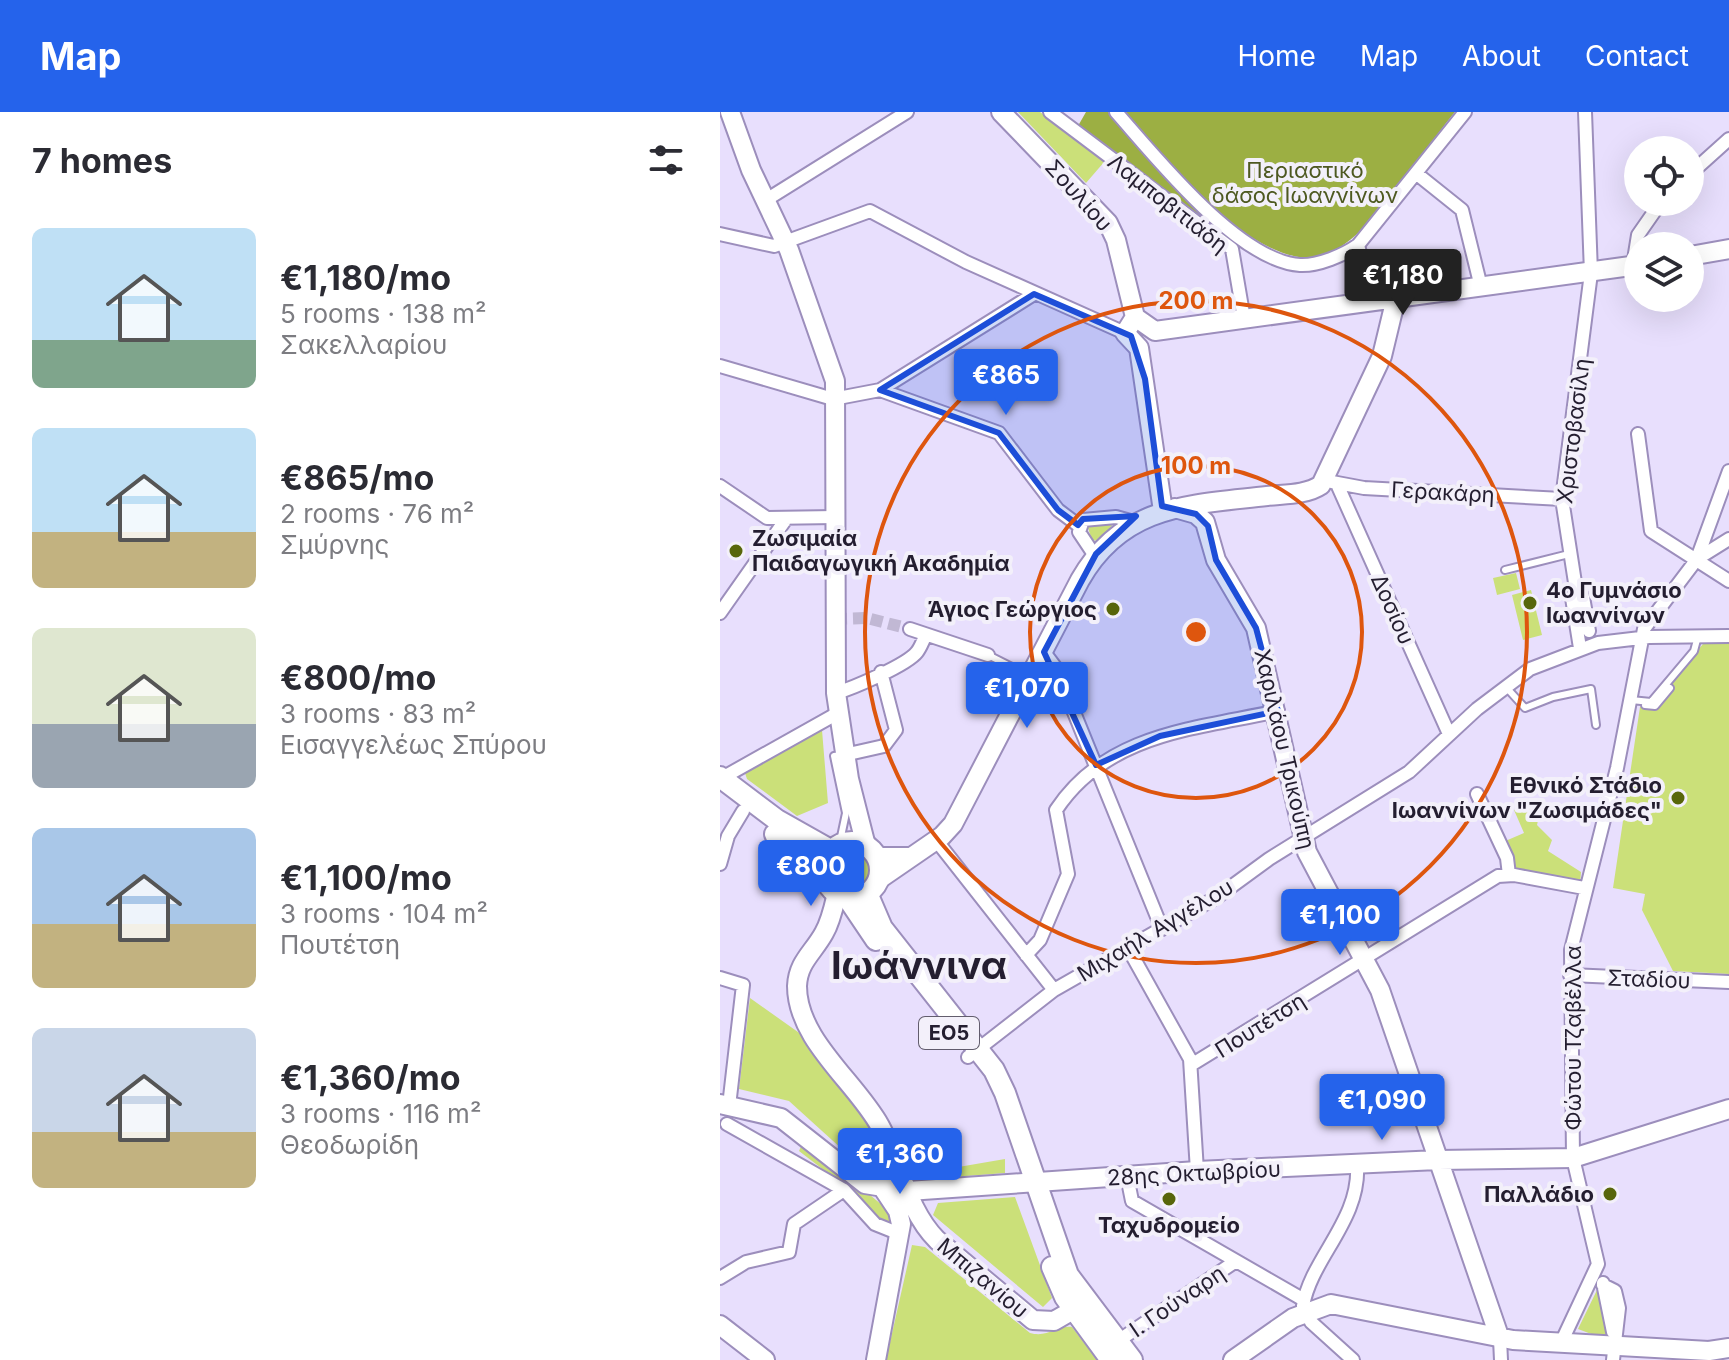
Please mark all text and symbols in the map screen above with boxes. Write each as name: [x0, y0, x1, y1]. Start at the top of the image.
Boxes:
text: Map: [40, 33, 121, 79]
text: Home: [1237, 39, 1316, 73]
text: Map: [1360, 39, 1418, 73]
text: About: [1462, 39, 1541, 73]
text: Contact: [1585, 39, 1689, 73]
map controls: [1624, 136, 1704, 312]
button: locate: [1624, 136, 1704, 216]
icon: filters: [644, 138, 688, 182]
text: 7 homes: [32, 140, 172, 181]
street label: Λαμποβιτιάδη: [1103, 148, 1233, 258]
street label: Σουλίου: [1040, 154, 1118, 236]
park label: Περιαστικό δάσος Ιωαννίνων: [1212, 157, 1398, 208]
button: layers: [1624, 232, 1704, 312]
pin: €1,180: [1338, 249, 1468, 317]
text: €1,180/mo: [280, 257, 451, 298]
text: €1,180: [1362, 259, 1444, 290]
icon: home: [96, 260, 192, 356]
text: 200 m: [1158, 286, 1234, 315]
text: 5 rooms · 138 m²: [280, 298, 487, 329]
text: Σακελλαρίου: [280, 329, 447, 360]
pin: €865: [959, 349, 1053, 417]
street label: Χριστοβασίλη: [1551, 357, 1595, 505]
text: €865: [972, 359, 1040, 390]
text: 100 m: [1161, 451, 1231, 480]
text: €865/mo: [280, 457, 434, 498]
icon: home: [96, 460, 192, 556]
street label: Γερακάρη: [1391, 476, 1495, 508]
text: 2 rooms · 76 m²: [280, 498, 474, 529]
place label: Ζωσιμαία Παιδαγωγική Ακαδημία: [752, 525, 1010, 576]
text: Σμύρνης: [280, 529, 389, 560]
marker: Ζωσιμαία Παιδαγωγική Ακαδημία: [727, 542, 745, 560]
street label: Δοσίου: [1366, 570, 1420, 648]
place label: 4ο Γυμνάσιο Ιωαννίνων: [1546, 577, 1682, 628]
marker: 4ο Γυμνάσιο Ιωαννίνων: [1521, 594, 1539, 612]
place label: Άγιος Γεώργιος: [928, 596, 1097, 622]
marker: Άγιος Γεώργιος: [1104, 600, 1122, 618]
centre of rings: [1182, 618, 1210, 646]
street label: Χαριλάου Τρικούπη: [1249, 646, 1321, 852]
text: €800/mo: [280, 657, 436, 698]
icon: home: [96, 660, 192, 756]
pin: €1,070: [962, 662, 1092, 730]
text: €1,070: [984, 672, 1070, 703]
text: 3 rooms · 83 m²: [280, 698, 476, 729]
text: Εισαγγελέως Σπύρου: [280, 729, 547, 760]
place label: Εθνικό Στάδιο Ιωαννίνων "Ζωσιμάδες": [1392, 772, 1662, 823]
marker: Εθνικό Στάδιο Ιωαννίνων "Ζωσιμάδες": [1669, 789, 1687, 807]
pin: €800: [764, 840, 858, 908]
text: €800: [776, 850, 846, 881]
text: €1,100/mo: [280, 857, 452, 898]
icon: home: [96, 860, 192, 956]
street label: Μιχαήλ Αγγέλου: [1072, 873, 1238, 987]
pin: €1,100: [1275, 889, 1405, 957]
text: 3 rooms · 104 m²: [280, 898, 488, 929]
text: €1,100: [1299, 899, 1381, 930]
text: Πουτέτση: [280, 929, 400, 960]
district label: Ιωάννινα: [831, 942, 1007, 988]
street label: Φώτου Τζαβέλλα: [1560, 945, 1586, 1131]
street label: Σταδίου: [1607, 965, 1691, 993]
street label: Πουτέτση: [1210, 987, 1310, 1063]
road number: ΕΟ5: [919, 1017, 979, 1049]
text: €1,360/mo: [280, 1057, 461, 1098]
icon: home: [96, 1060, 192, 1156]
pin: €1,090: [1317, 1074, 1447, 1142]
text: €1,090: [1338, 1084, 1426, 1115]
text: 3 rooms · 116 m²: [280, 1098, 481, 1129]
pin: €1,360: [835, 1128, 965, 1196]
text: Θεοδωρίδη: [280, 1129, 419, 1160]
text: €1,360: [856, 1138, 944, 1169]
street label: 28ης Οκτωβρίου: [1106, 1155, 1282, 1191]
place label: Παλλάδιο: [1484, 1181, 1594, 1207]
marker: Παλλάδιο: [1601, 1185, 1619, 1203]
marker: Ταχυδρομείο: [1160, 1190, 1178, 1208]
place label: Ταχυδρομείο: [1098, 1212, 1240, 1238]
street label: Μπιζανίου: [932, 1233, 1034, 1323]
street label: Ι. Γούναρη: [1124, 1260, 1230, 1342]

